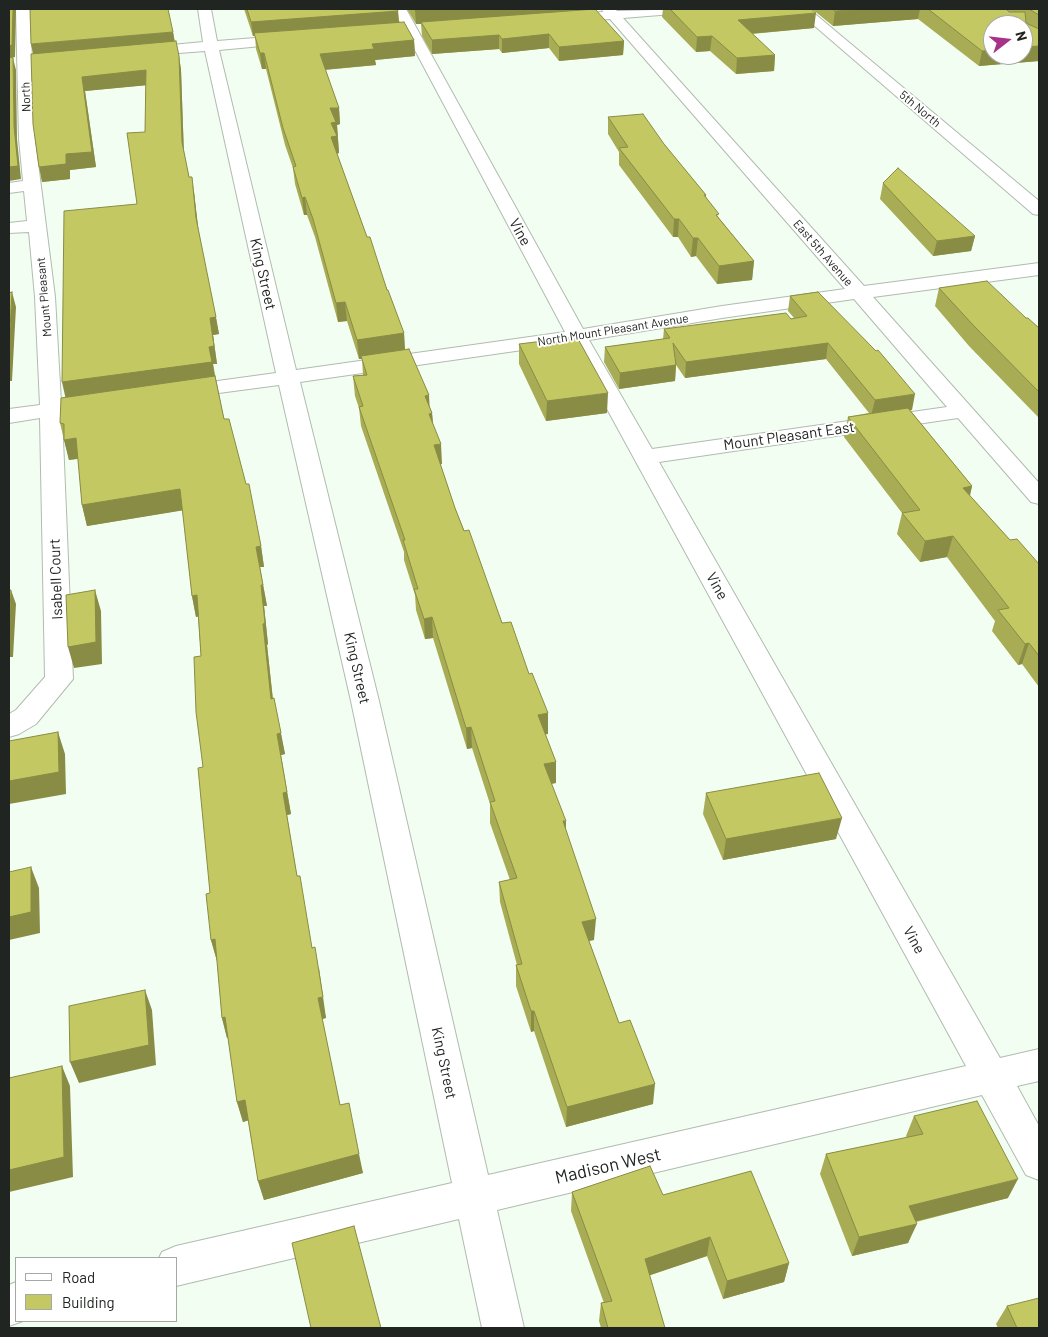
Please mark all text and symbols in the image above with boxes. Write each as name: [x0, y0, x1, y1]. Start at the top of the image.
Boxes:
north arrow: [983, 15, 1033, 65]
text: N: [1012, 29, 1031, 43]
street label: North: [18, 82, 34, 112]
street label: 5th North: [896, 88, 944, 130]
street label: Vine: [505, 215, 535, 249]
street label: East 5th Avenue: [790, 217, 856, 289]
street label: King Street: [246, 236, 280, 312]
street label: Mount Pleasant: [33, 257, 55, 337]
street label: North Mount Pleasant Avenue: [536, 311, 690, 349]
street label: Mount Pleasant East: [722, 418, 856, 454]
street label: Isabell Court: [46, 538, 66, 620]
street label: Vine: [702, 569, 732, 603]
street label: King Street: [340, 630, 374, 706]
street label: Vine: [899, 923, 929, 957]
street label: King Street: [428, 1025, 460, 1101]
street label: Madison West: [553, 1143, 663, 1189]
legend: [15, 1257, 178, 1322]
text: Road: [62, 1268, 95, 1286]
text: Building: [62, 1293, 115, 1311]

